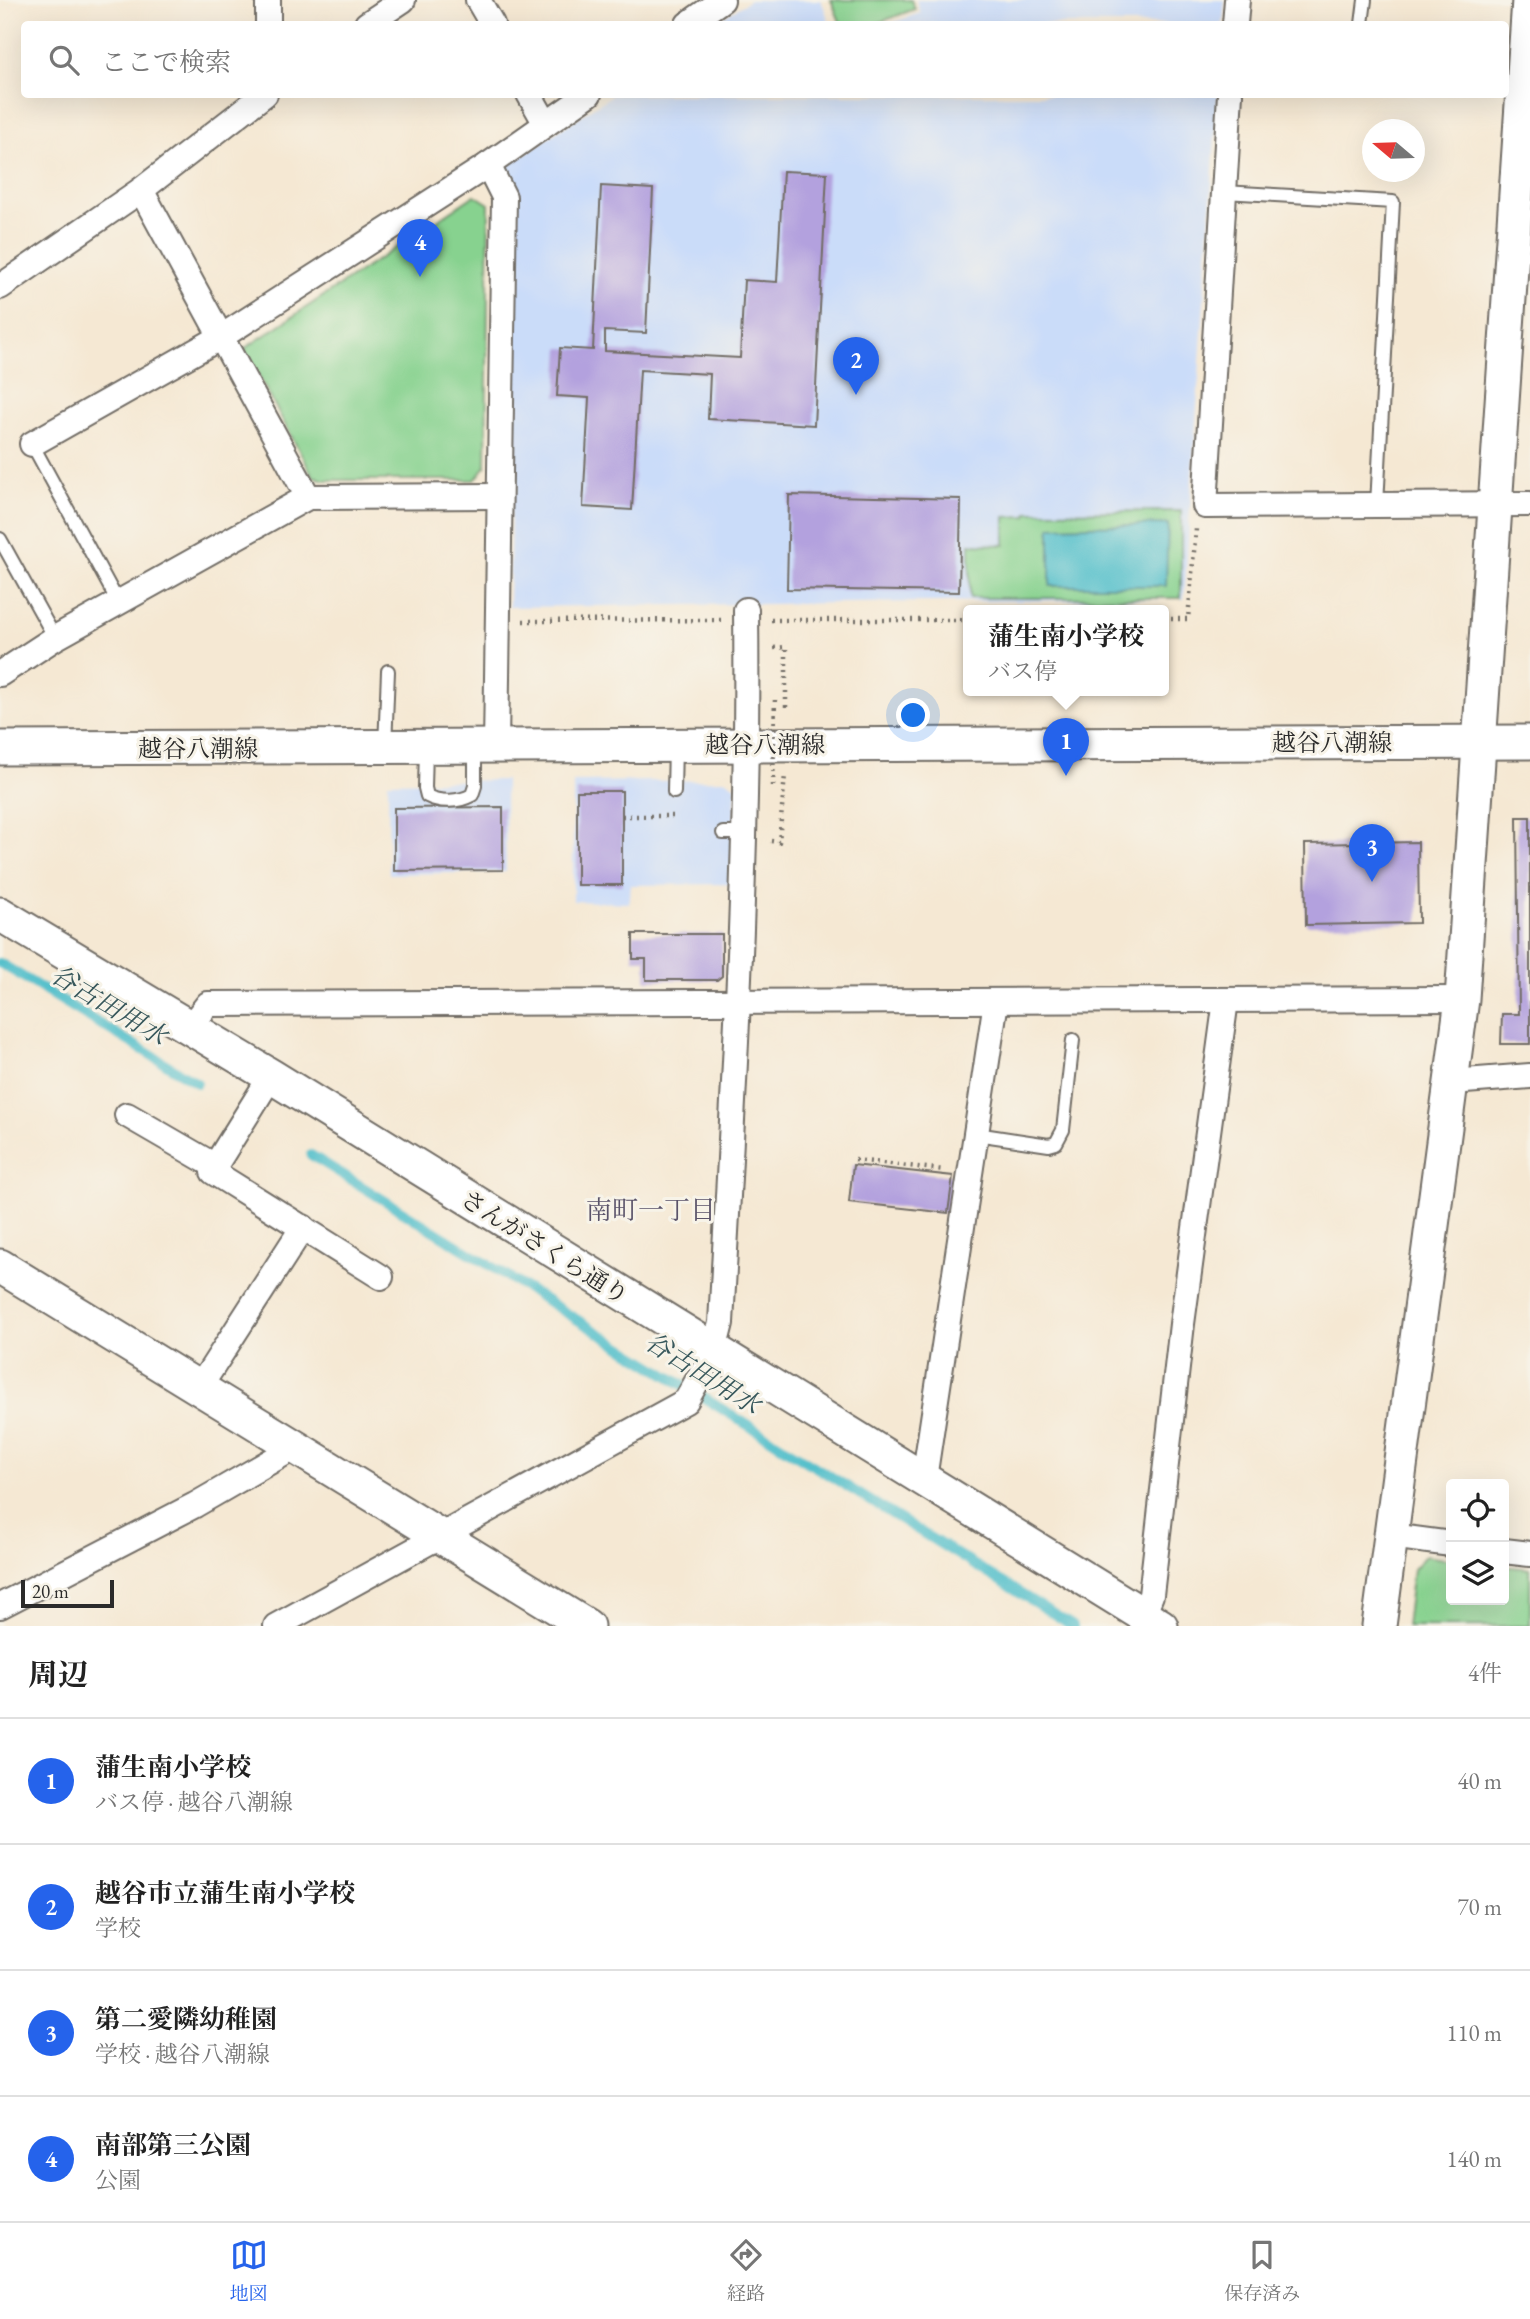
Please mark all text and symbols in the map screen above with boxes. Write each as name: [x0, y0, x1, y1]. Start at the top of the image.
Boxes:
search box: [21, 21, 1509, 98]
icon: search: [45, 41, 83, 79]
text: ここで検索: [101, 45, 231, 79]
north arrow: [1362, 119, 1425, 182]
pin: 4: [397, 219, 443, 277]
pin: 2: [833, 337, 879, 395]
popup: [963, 605, 1169, 696]
text: 蒲生南小学校: [988, 619, 1144, 653]
text: バス停: [988, 656, 1057, 686]
your location: [896, 698, 930, 732]
pin: 1: [1043, 718, 1089, 776]
street label: 越谷八潮線: [1272, 727, 1392, 758]
street label: 越谷八潮線: [705, 729, 825, 760]
street label: 越谷八潮線: [138, 733, 258, 764]
pin: 3: [1349, 824, 1395, 882]
water label: 谷古田用水: [45, 957, 176, 1055]
street label: さんがさくら通り: [455, 1183, 635, 1311]
district label: 南町一丁目: [586, 1193, 716, 1227]
water label: 谷古田用水: [639, 1324, 770, 1423]
map controls: [1446, 1479, 1509, 1605]
button: locate: [1446, 1479, 1509, 1542]
button: layers: [1446, 1542, 1509, 1605]
scale bar: [21, 1577, 114, 1609]
text: 20 m: [32, 1579, 69, 1604]
text: 周辺: [28, 1655, 88, 1694]
text: 4件: [1468, 1658, 1502, 1688]
text: 蒲生南小学校: [95, 1750, 251, 1784]
text: 1: [45, 1766, 57, 1796]
text: 40 m: [1457, 1766, 1502, 1796]
text: バス停 · 越谷八潮線: [95, 1787, 293, 1817]
text: 越谷市立蒲生南小学校: [95, 1876, 355, 1910]
text: 2: [45, 1892, 57, 1922]
text: 70 m: [1457, 1892, 1502, 1922]
text: 学校: [95, 1913, 141, 1943]
text: 第二愛隣幼稚園: [95, 2002, 277, 2036]
text: 3: [45, 2018, 57, 2048]
text: 110 m: [1446, 2018, 1502, 2048]
text: 学校 · 越谷八潮線: [95, 2039, 270, 2069]
text: 南部第三公園: [95, 2128, 251, 2162]
text: 4: [45, 2144, 57, 2174]
text: 140 m: [1446, 2144, 1502, 2174]
text: 公園: [95, 2165, 141, 2195]
tab: 地図: [230, 2236, 268, 2306]
tab: 経路: [727, 2236, 765, 2306]
tab: 保存済み: [1224, 2236, 1300, 2306]

